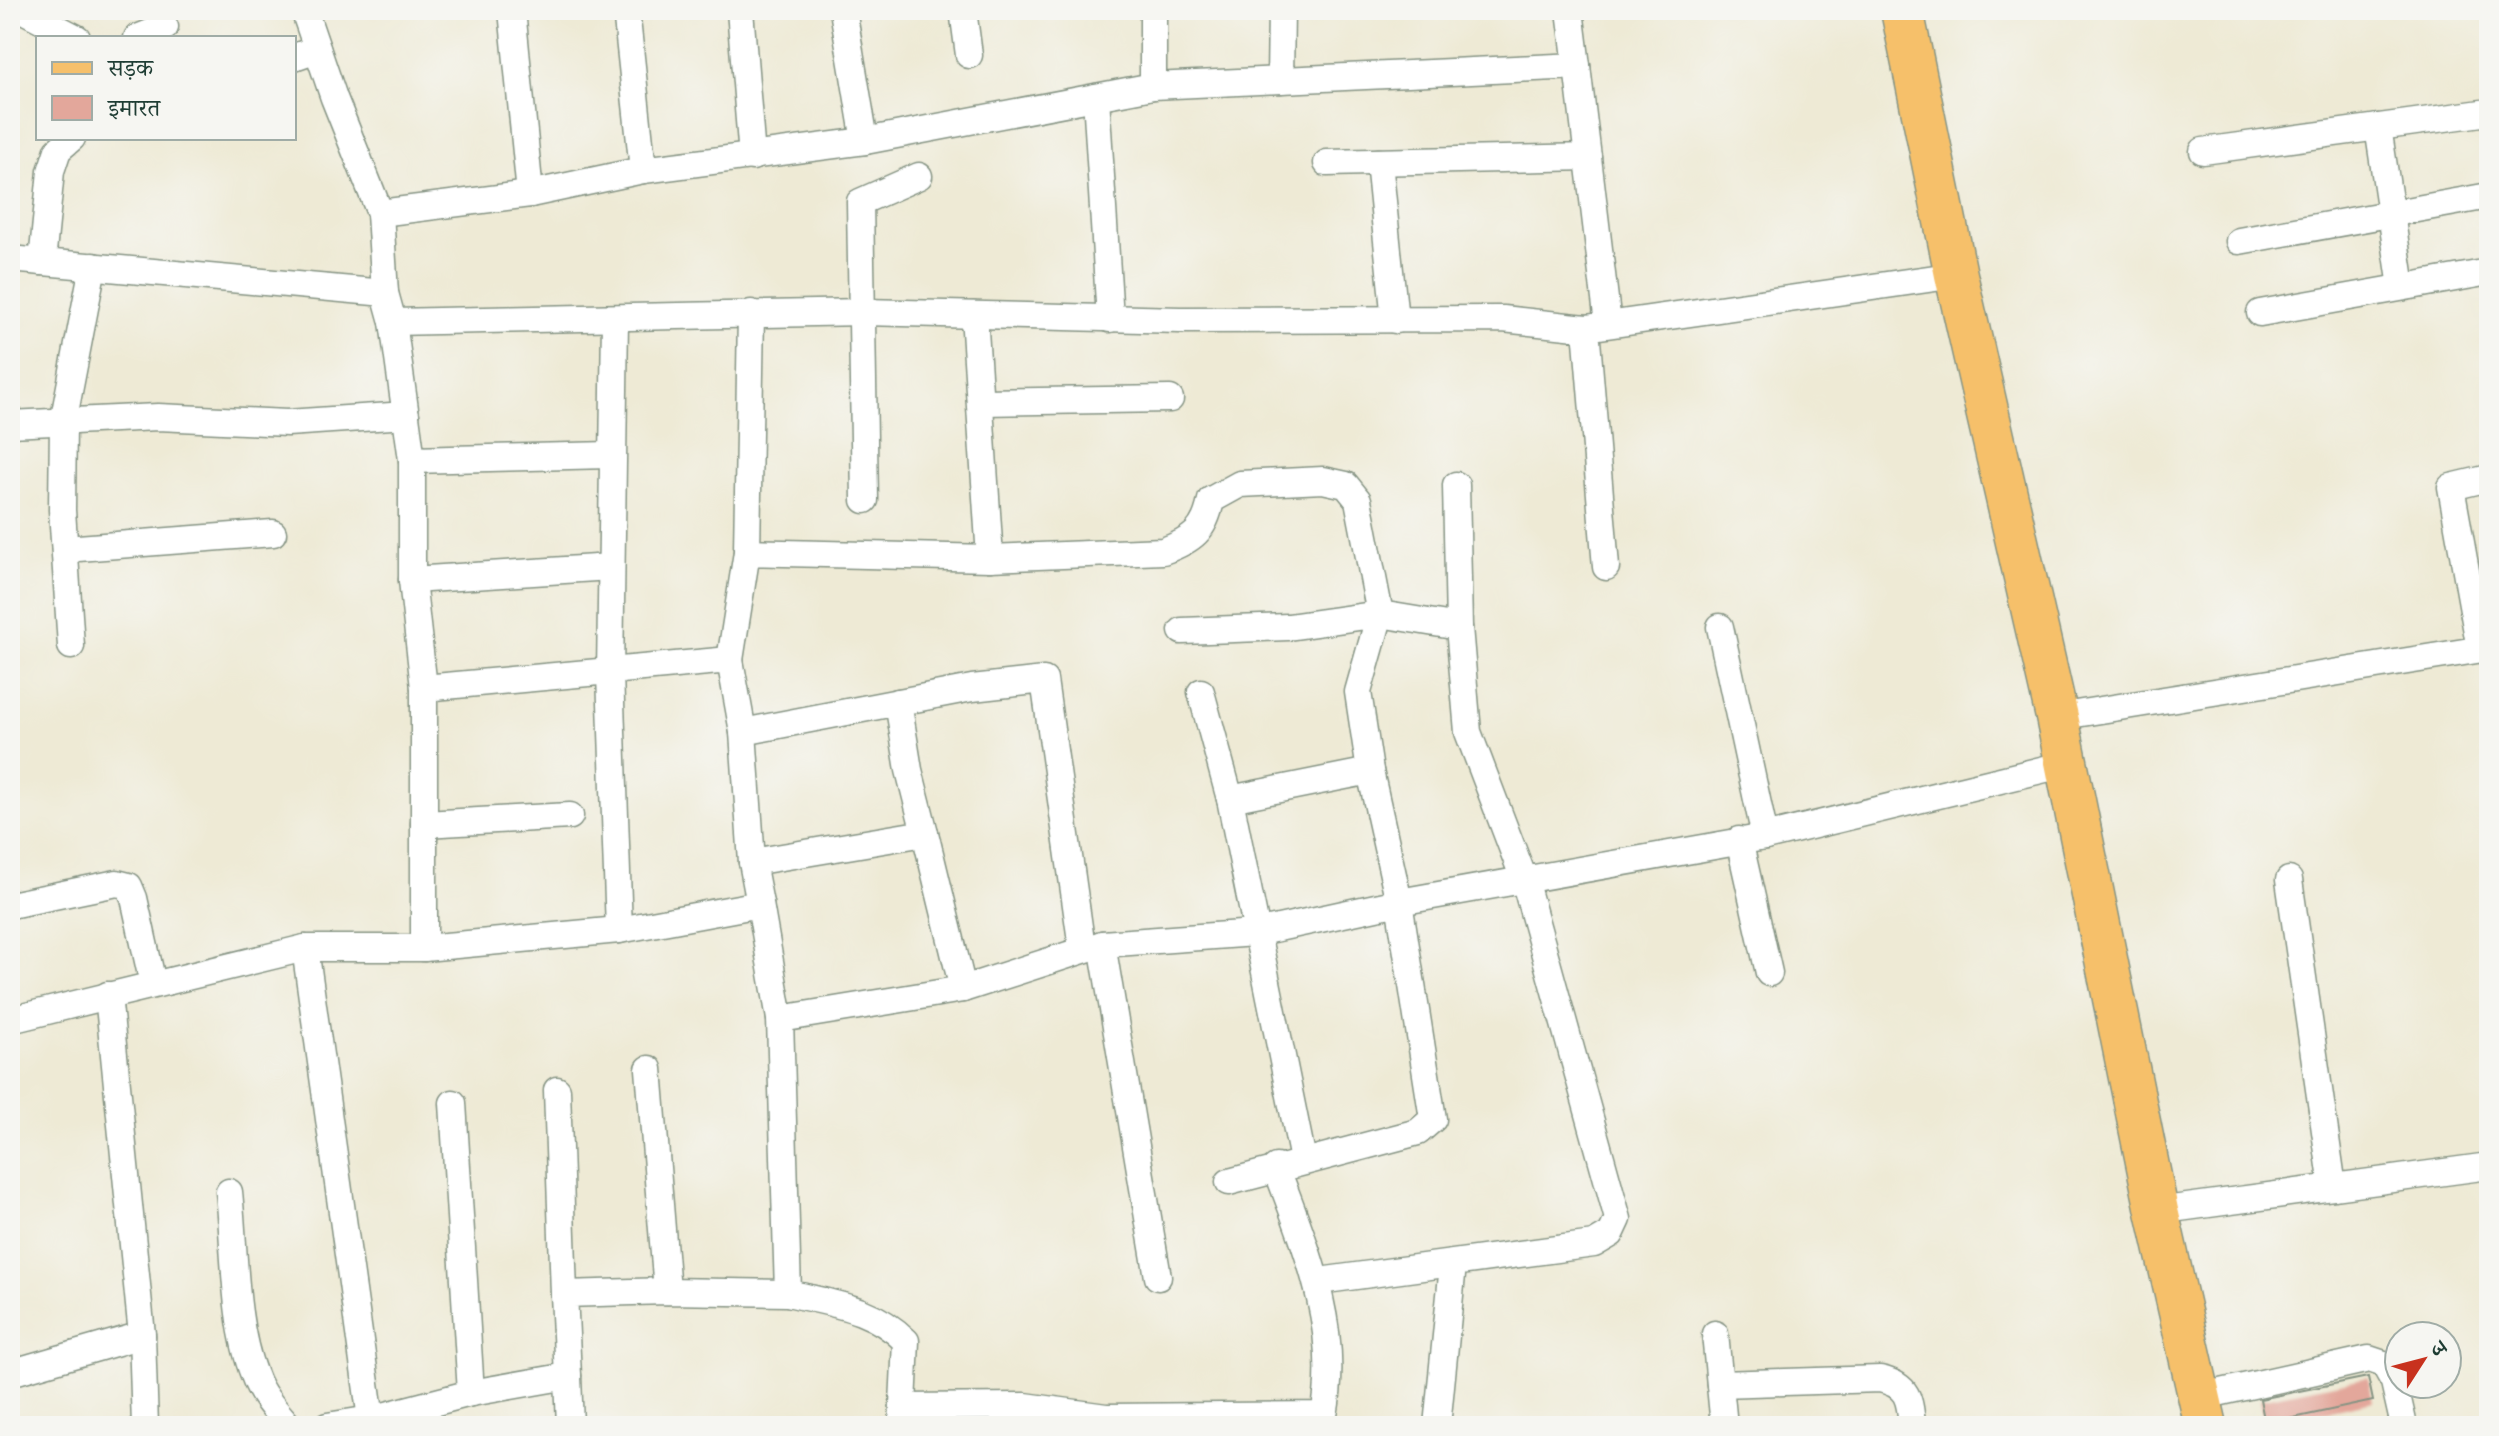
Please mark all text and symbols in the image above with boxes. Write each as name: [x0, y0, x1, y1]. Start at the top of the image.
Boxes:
legend: [36, 36, 296, 140]
text: सड़क: [107, 52, 155, 85]
text: इमारत: [107, 92, 161, 125]
north arrow: [2383, 1320, 2463, 1400]
text: उ: [2422, 1334, 2455, 1364]

